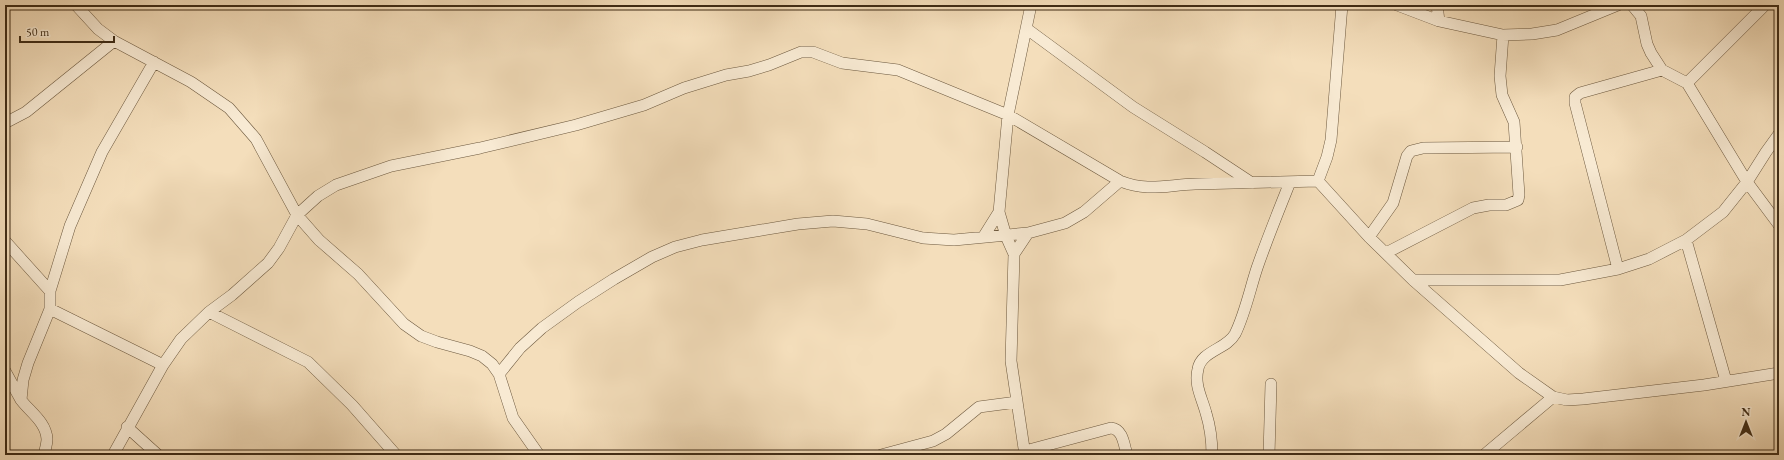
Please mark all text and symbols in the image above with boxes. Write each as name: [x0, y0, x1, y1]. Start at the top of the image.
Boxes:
scale bar: [20, 18, 114, 44]
text: 50 m: [26, 24, 50, 40]
north arrow: [1726, 402, 1766, 442]
text: N: [1742, 405, 1751, 419]

